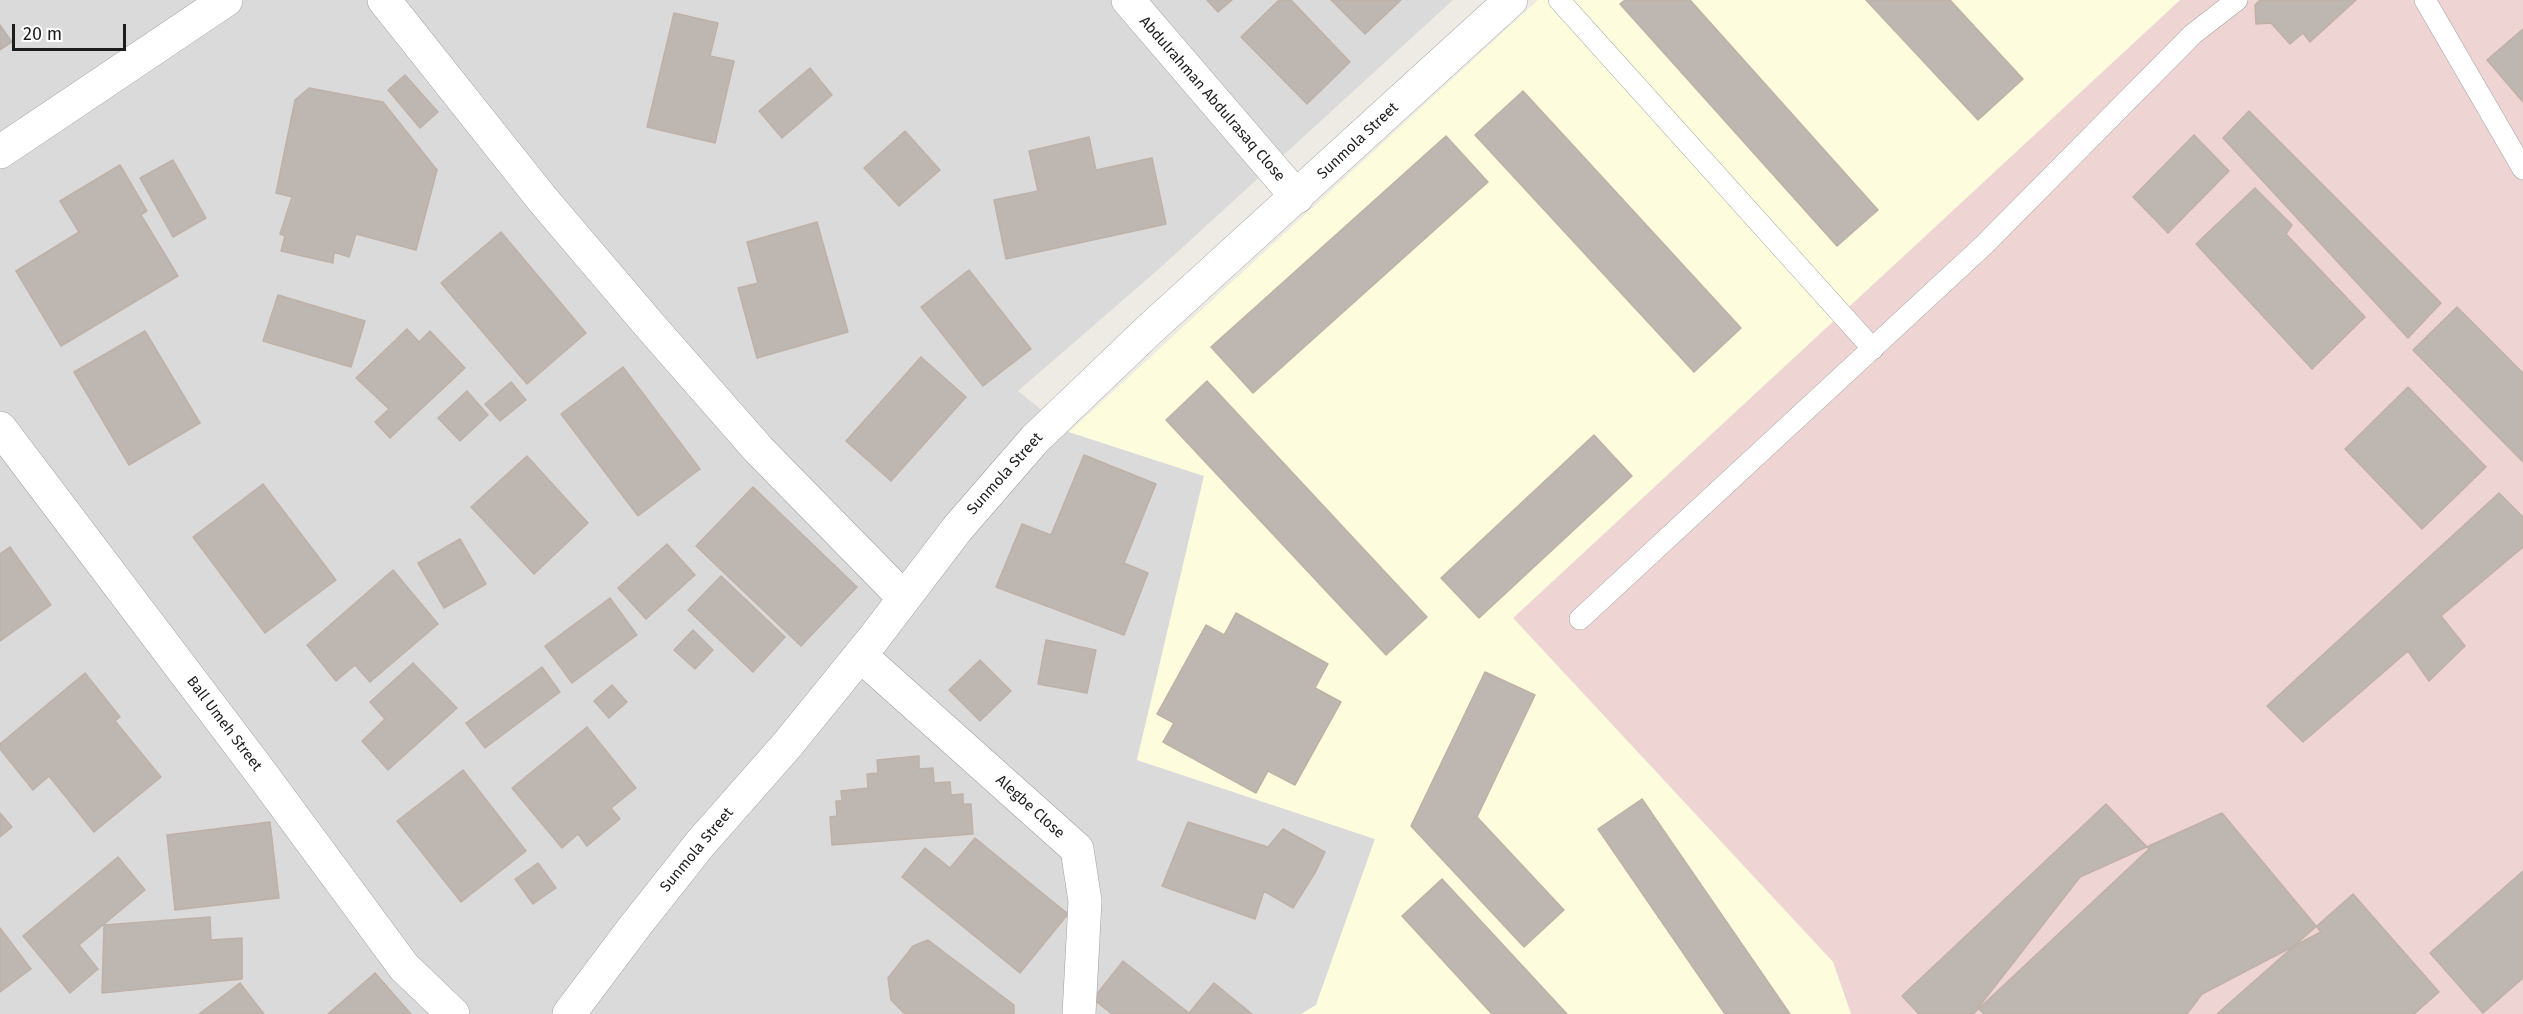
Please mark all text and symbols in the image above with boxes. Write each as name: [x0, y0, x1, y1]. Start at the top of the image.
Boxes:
scale bar: [15, 12, 129, 50]
street label: Abdulrahman Abdulrasaq Close: [1135, 13, 1289, 185]
text: 20 m: [23, 23, 62, 45]
street label: Sunmola Street: [1314, 99, 1402, 183]
street label: Sunmola Street: [963, 429, 1047, 519]
street label: Ball Umeh Street: [182, 673, 266, 775]
street label: Alegbe Close: [992, 771, 1068, 843]
street label: Sunmola Street: [657, 804, 737, 896]

